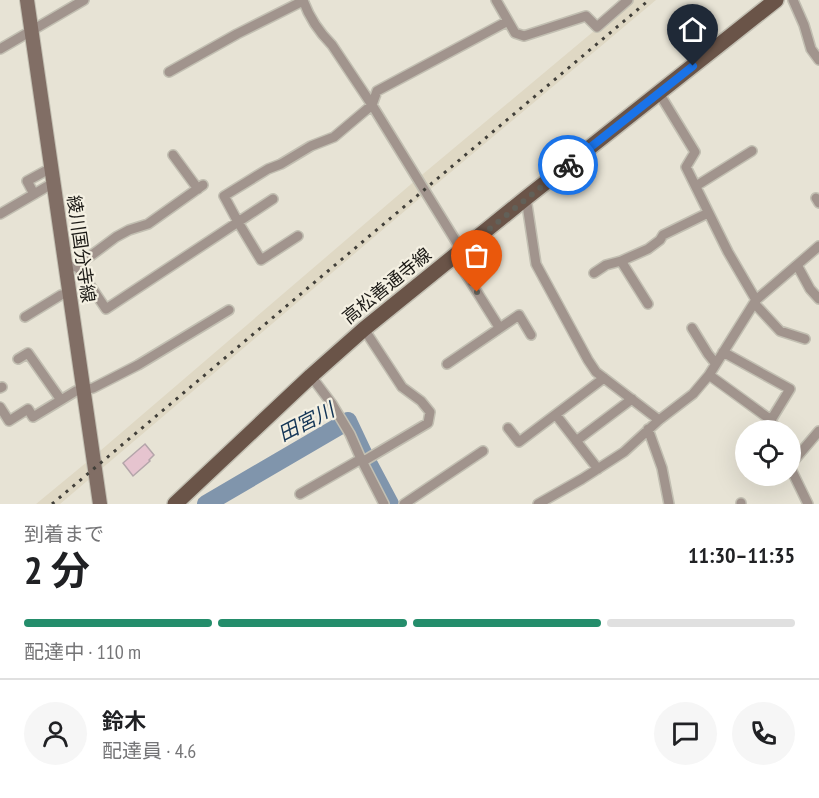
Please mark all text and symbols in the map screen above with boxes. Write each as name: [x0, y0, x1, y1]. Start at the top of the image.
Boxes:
pin: [667, 4, 718, 66]
icon: home: [676, 13, 709, 46]
courier: [538, 135, 598, 195]
icon: bike: [552, 149, 585, 182]
street label: 綾川国分寺線: [63, 194, 100, 304]
pin: [451, 230, 502, 292]
icon: bag: [460, 239, 493, 272]
street label: 高松善通寺線: [337, 243, 436, 329]
water label: 田宮川: [273, 396, 340, 447]
map controls: [735, 420, 801, 486]
button: locate: [735, 420, 801, 486]
text: 到着まで: [24, 521, 104, 547]
text: 11:30–11:35: [688, 541, 795, 569]
text: 2 分: [24, 544, 90, 595]
text: 配達中 · 110 m: [24, 639, 141, 665]
button: person: [24, 702, 87, 765]
button: chat: [654, 702, 717, 765]
button: phone: [732, 702, 795, 765]
text: 鈴木: [102, 707, 146, 735]
text: 配達員 · 4.6: [102, 738, 196, 764]

